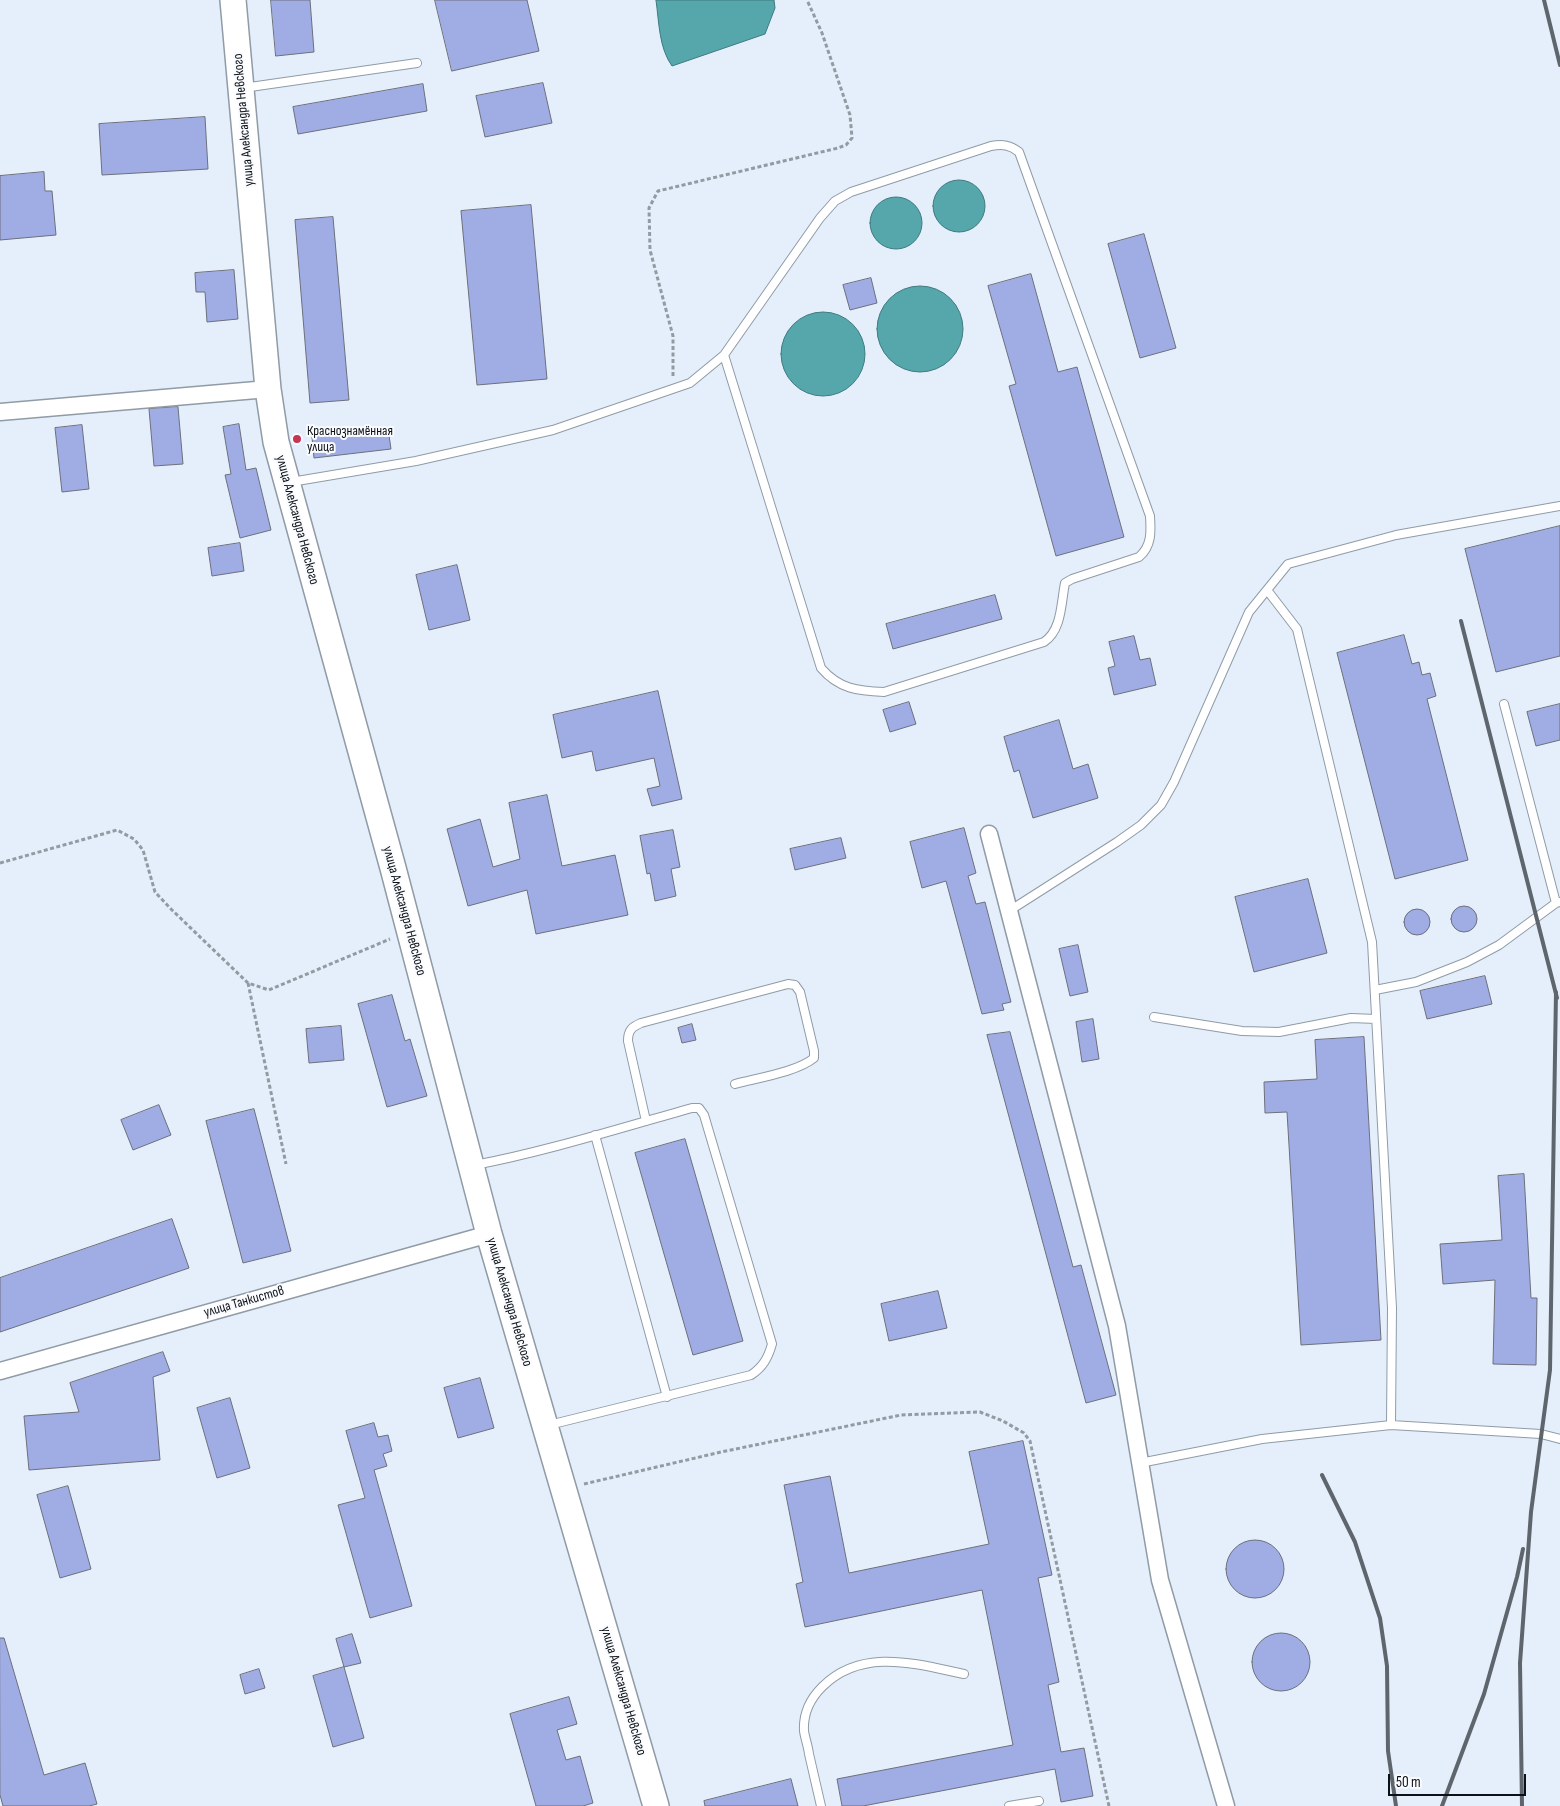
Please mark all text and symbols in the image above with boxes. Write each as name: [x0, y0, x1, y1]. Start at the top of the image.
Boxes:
street label: улица Александра Невского: [230, 53, 258, 187]
place label: Краснознамённая улица: [307, 423, 393, 456]
marker: Краснознамённая улица: [291, 433, 303, 445]
street label: улица Александра Невского: [272, 453, 322, 587]
street label: улица Александра Невского: [379, 844, 429, 978]
street label: улица Александра Невского: [483, 1236, 535, 1368]
street label: улица Танкистов: [202, 1283, 286, 1321]
street label: улица Александра Невского: [597, 1625, 649, 1757]
scale bar: [1390, 1764, 1528, 1796]
text: 50 m: [1396, 1773, 1421, 1792]

